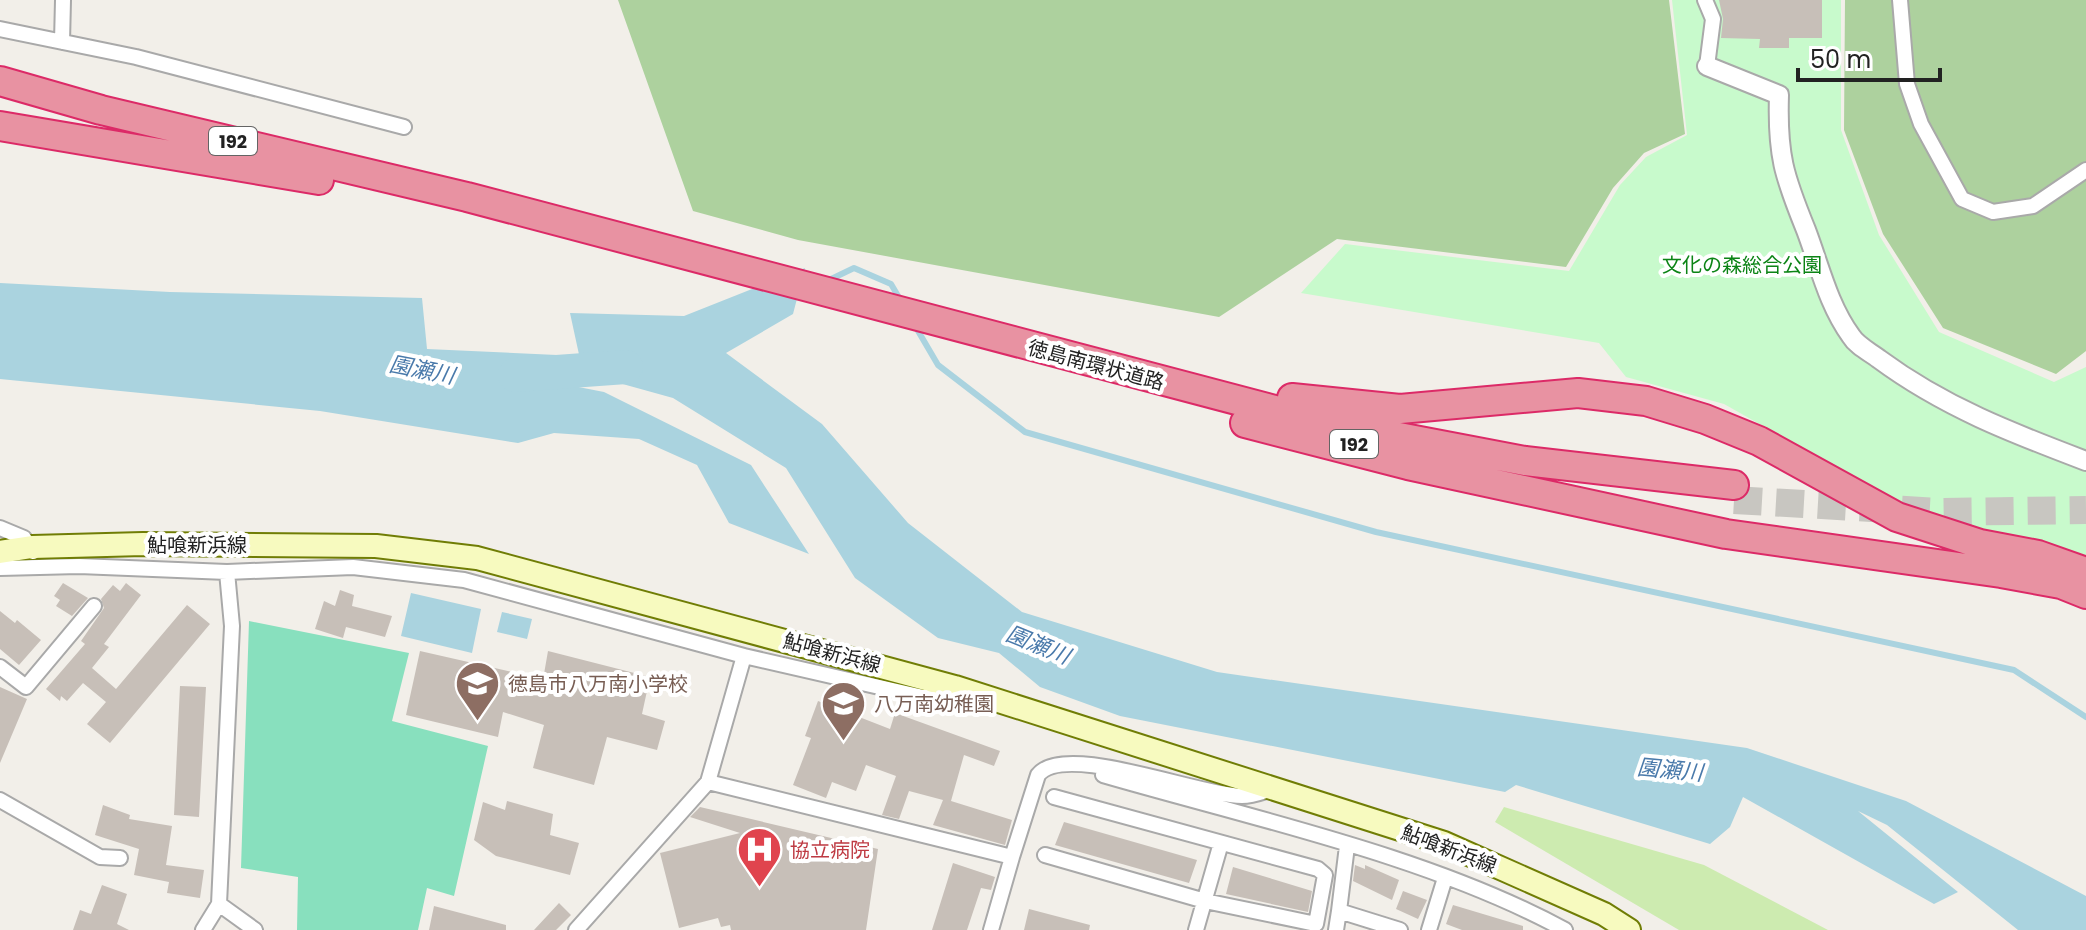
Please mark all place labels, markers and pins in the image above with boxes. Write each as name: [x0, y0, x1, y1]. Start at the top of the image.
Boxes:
school or university icon: 徳島市八万南小学校: [453, 660, 501, 723]
place label: 徳島市八万南小学校: [508, 670, 688, 698]
school or university icon: 八万南幼稚園: [819, 680, 867, 743]
place label: 八万南幼稚園: [874, 690, 994, 718]
hospital icon: 協立病院: [735, 826, 783, 889]
place label: 協立病院: [790, 836, 870, 864]

